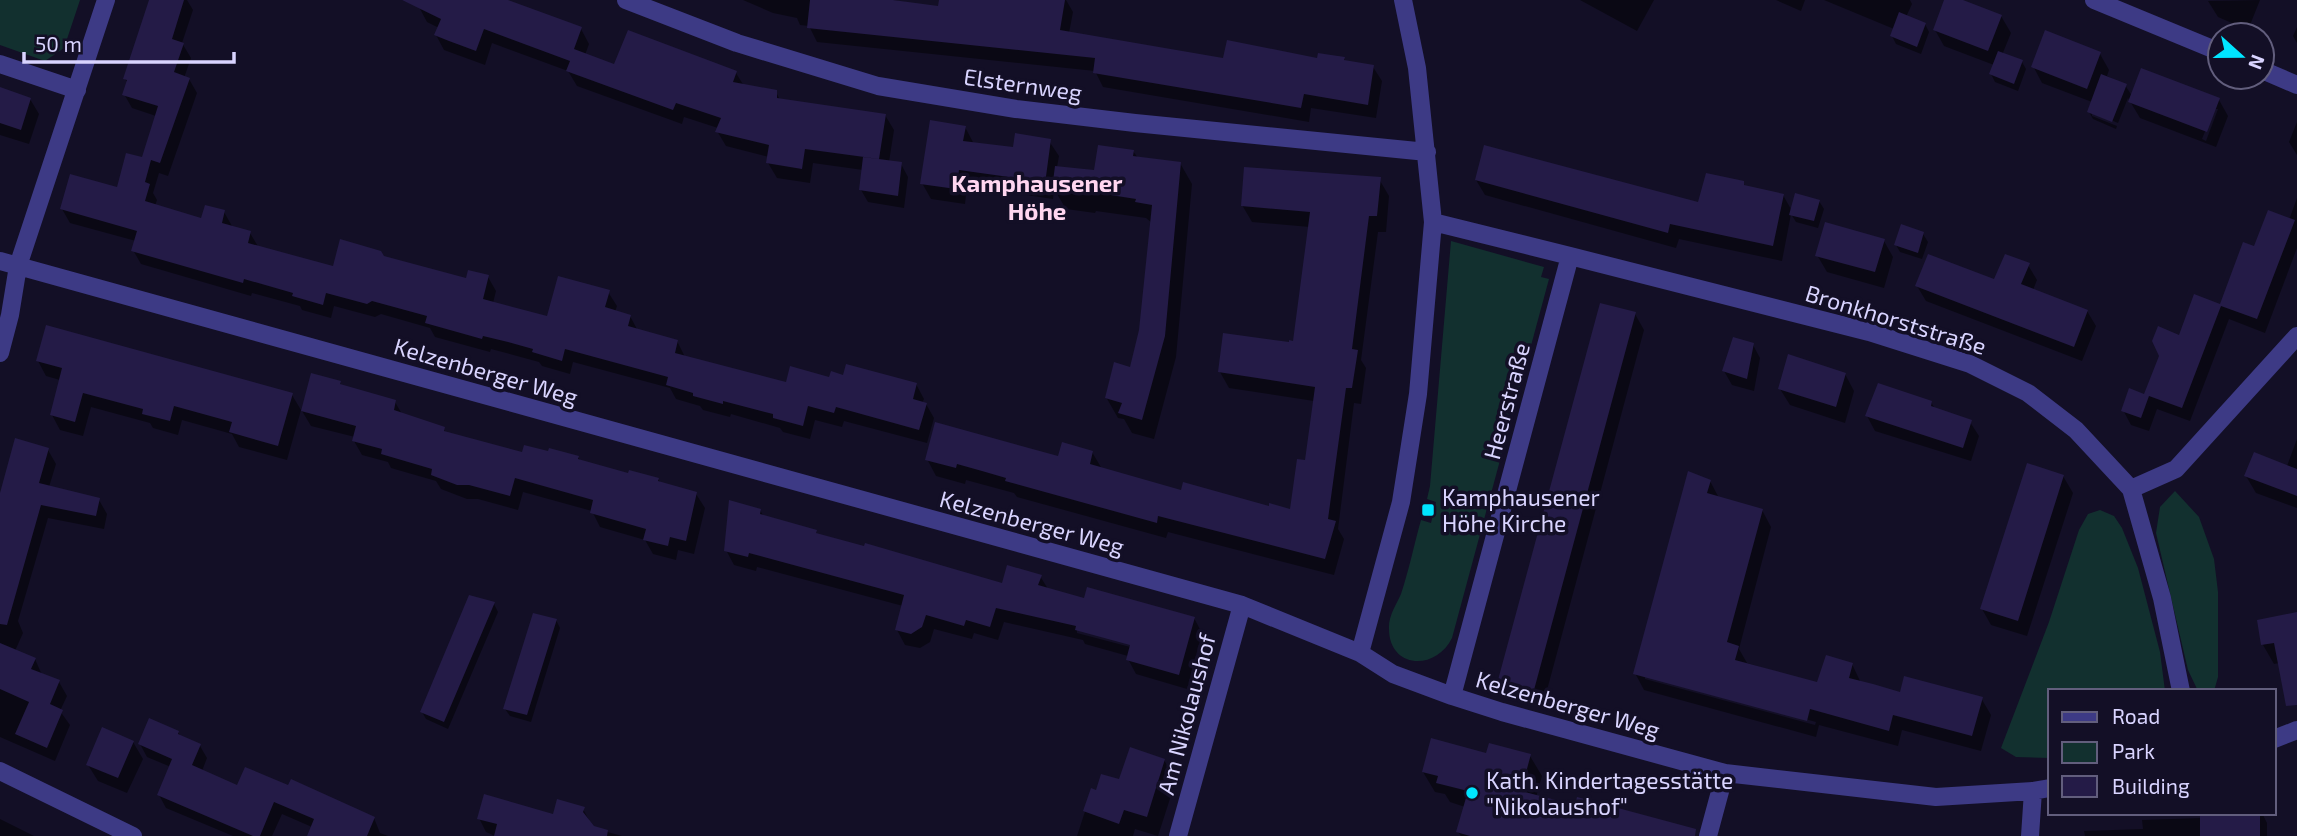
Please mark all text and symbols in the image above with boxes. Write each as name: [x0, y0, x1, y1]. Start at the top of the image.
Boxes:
scale bar: [24, 21, 234, 65]
north arrow: [2206, 21, 2276, 91]
text: 50 m: [35, 31, 82, 56]
text: N: [2244, 52, 2271, 73]
street label: Elsternweg: [962, 62, 1084, 106]
district label: Kamphausener Höhe: [951, 168, 1123, 225]
street label: Bronkhorststraße: [1802, 278, 1990, 360]
street label: Kelzenberger Weg: [391, 331, 581, 411]
street label: Heerstraße: [1477, 340, 1535, 462]
place label: Kamphausener Höhe Kirche: [1442, 483, 1600, 537]
street label: Kelzenberger Weg: [937, 484, 1127, 560]
marker: Kamphausener Höhe Kirche: [1420, 502, 1436, 518]
street label: Am Nikolaushof: [1151, 629, 1221, 797]
street label: Kelzenberger Weg: [1473, 664, 1663, 744]
legend: [2048, 689, 2276, 815]
text: Road: [2112, 703, 2160, 728]
text: Park: [2112, 738, 2155, 763]
place label: Kath. Kindertagesstätte "Nikolaushof": [1486, 766, 1733, 820]
text: Building: [2112, 773, 2190, 798]
marker: Kath. Kindertagesstätte "Nikolaushof": [1464, 785, 1480, 801]

